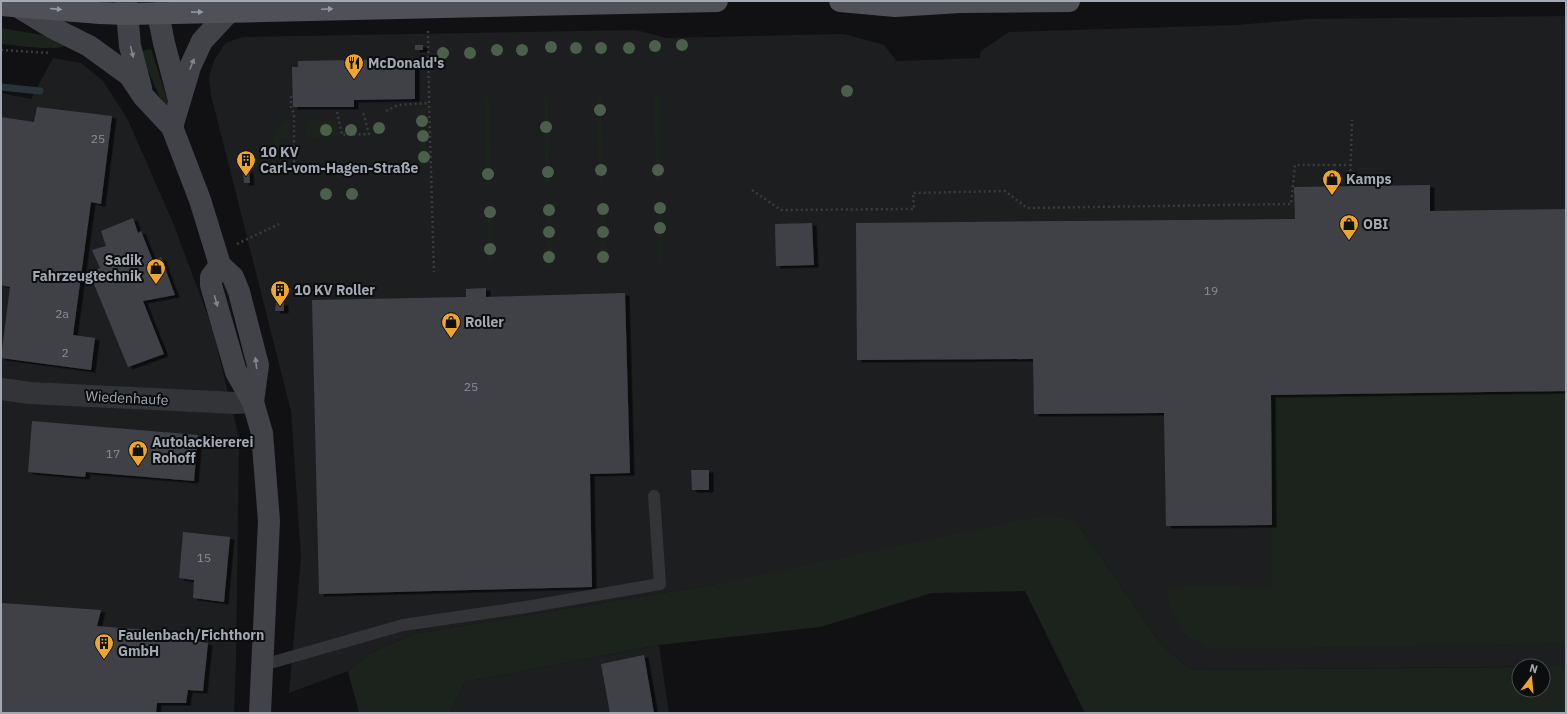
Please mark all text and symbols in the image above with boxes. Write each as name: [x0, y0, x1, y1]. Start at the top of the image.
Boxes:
one-way arrow: [50, 6, 62, 13]
one-way arrow: [321, 6, 334, 12]
one-way arrow: [191, 9, 204, 15]
one-way arrow: [129, 46, 135, 58]
restaurant icon: McDonald's: [343, 52, 365, 80]
place label: McDonald's: [368, 54, 444, 72]
one-way arrow: [190, 57, 196, 69]
house number: 25: [91, 131, 105, 146]
place label: 10 KV Carl-vom-Hagen-Straße: [260, 143, 418, 177]
building icon: 10 KV Carl-vom-Hagen-Straße: [235, 149, 257, 177]
shop icon: Kamps: [1321, 168, 1343, 196]
place label: Kamps: [1346, 170, 1392, 188]
shop icon: OBI: [1338, 213, 1360, 241]
place label: OBI: [1363, 215, 1388, 233]
place label: Sadik Fahrzeugtechnik: [32, 251, 143, 285]
shop icon: Sadik Fahrzeugtechnik: [145, 257, 167, 285]
building icon: 10 KV Roller: [269, 279, 291, 307]
place label: 10 KV Roller: [294, 281, 375, 299]
house number: 19: [1204, 283, 1218, 298]
one-way arrow: [213, 295, 219, 307]
house number: 2a: [55, 306, 69, 321]
shop icon: Roller: [440, 311, 462, 339]
place label: Roller: [465, 313, 504, 331]
house number: 2: [61, 345, 69, 360]
one-way arrow: [253, 357, 260, 370]
house number: 25: [464, 379, 478, 394]
street label: Wiedenhaufe: [85, 387, 169, 409]
place label: Autolackiererei Rohoff: [152, 433, 253, 467]
shop icon: Autolackiererei Rohoff: [127, 439, 149, 467]
house number: 17: [106, 446, 120, 461]
house number: 15: [197, 550, 211, 565]
place label: Faulenbach/Fichthorn GmbH: [118, 626, 264, 660]
building icon: Faulenbach/Fichthorn GmbH: [93, 632, 115, 660]
north arrow: [1511, 658, 1551, 698]
text: N: [1528, 661, 1540, 676]

